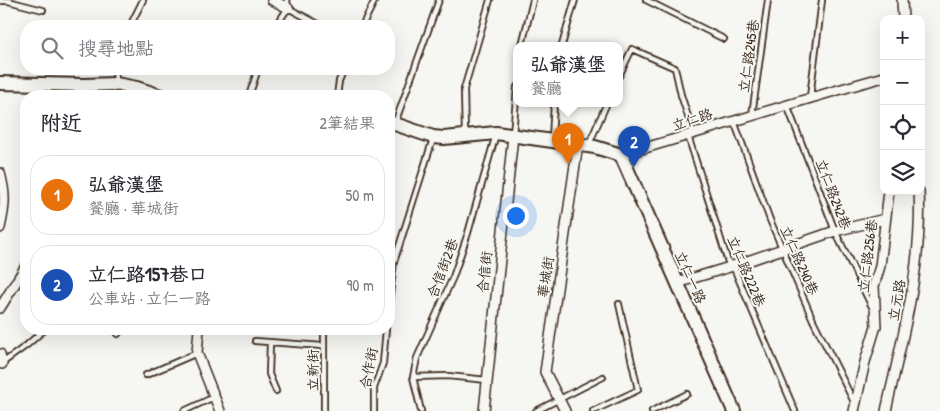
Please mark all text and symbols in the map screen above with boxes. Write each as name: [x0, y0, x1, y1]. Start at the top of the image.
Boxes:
map controls: [880, 15, 925, 195]
button: +: [880, 15, 925, 60]
street label: 立仁路245巷: [733, 17, 763, 94]
search box: [20, 20, 395, 75]
icon: search: [38, 34, 66, 62]
text: 搜尋地點: [78, 35, 154, 61]
popup: [513, 42, 623, 107]
text: 弘爺漢堡: [530, 51, 606, 77]
button: −: [880, 60, 925, 105]
text: 餐廳: [530, 77, 562, 99]
street label: 立仁路: [669, 103, 715, 135]
button: locate: [880, 105, 925, 150]
text: 附近: [40, 108, 82, 137]
text: 2筆結果: [320, 112, 375, 134]
pin: 1: [552, 123, 584, 164]
pin: 2: [618, 126, 650, 167]
button: layers: [880, 150, 925, 195]
street label: 立仁路242巷: [812, 156, 857, 233]
text: 弘爺漢堡: [88, 171, 164, 197]
text: 1: [54, 184, 60, 206]
text: 50 m: [346, 184, 374, 206]
text: 餐廳 · 華城街: [88, 197, 179, 219]
your location: [503, 203, 529, 229]
street label: 立仁路256巷: [853, 217, 881, 294]
street label: 立仁路240巷: [776, 222, 824, 299]
street label: 立仁路222巷: [723, 232, 771, 310]
street label: 合信街2巷: [422, 234, 462, 301]
street label: 立仁一路: [671, 248, 711, 306]
street label: 合信街: [472, 250, 496, 294]
street label: 華城街: [532, 255, 558, 299]
text: 立仁路157巷口: [88, 261, 207, 287]
text: 2: [53, 274, 61, 296]
text: 90 m: [346, 274, 374, 296]
street label: 立元路: [883, 278, 909, 322]
text: 公車站 · 立仁一路: [88, 287, 211, 309]
street label: 合作街: [355, 346, 381, 390]
street label: 立新街: [303, 349, 322, 391]

